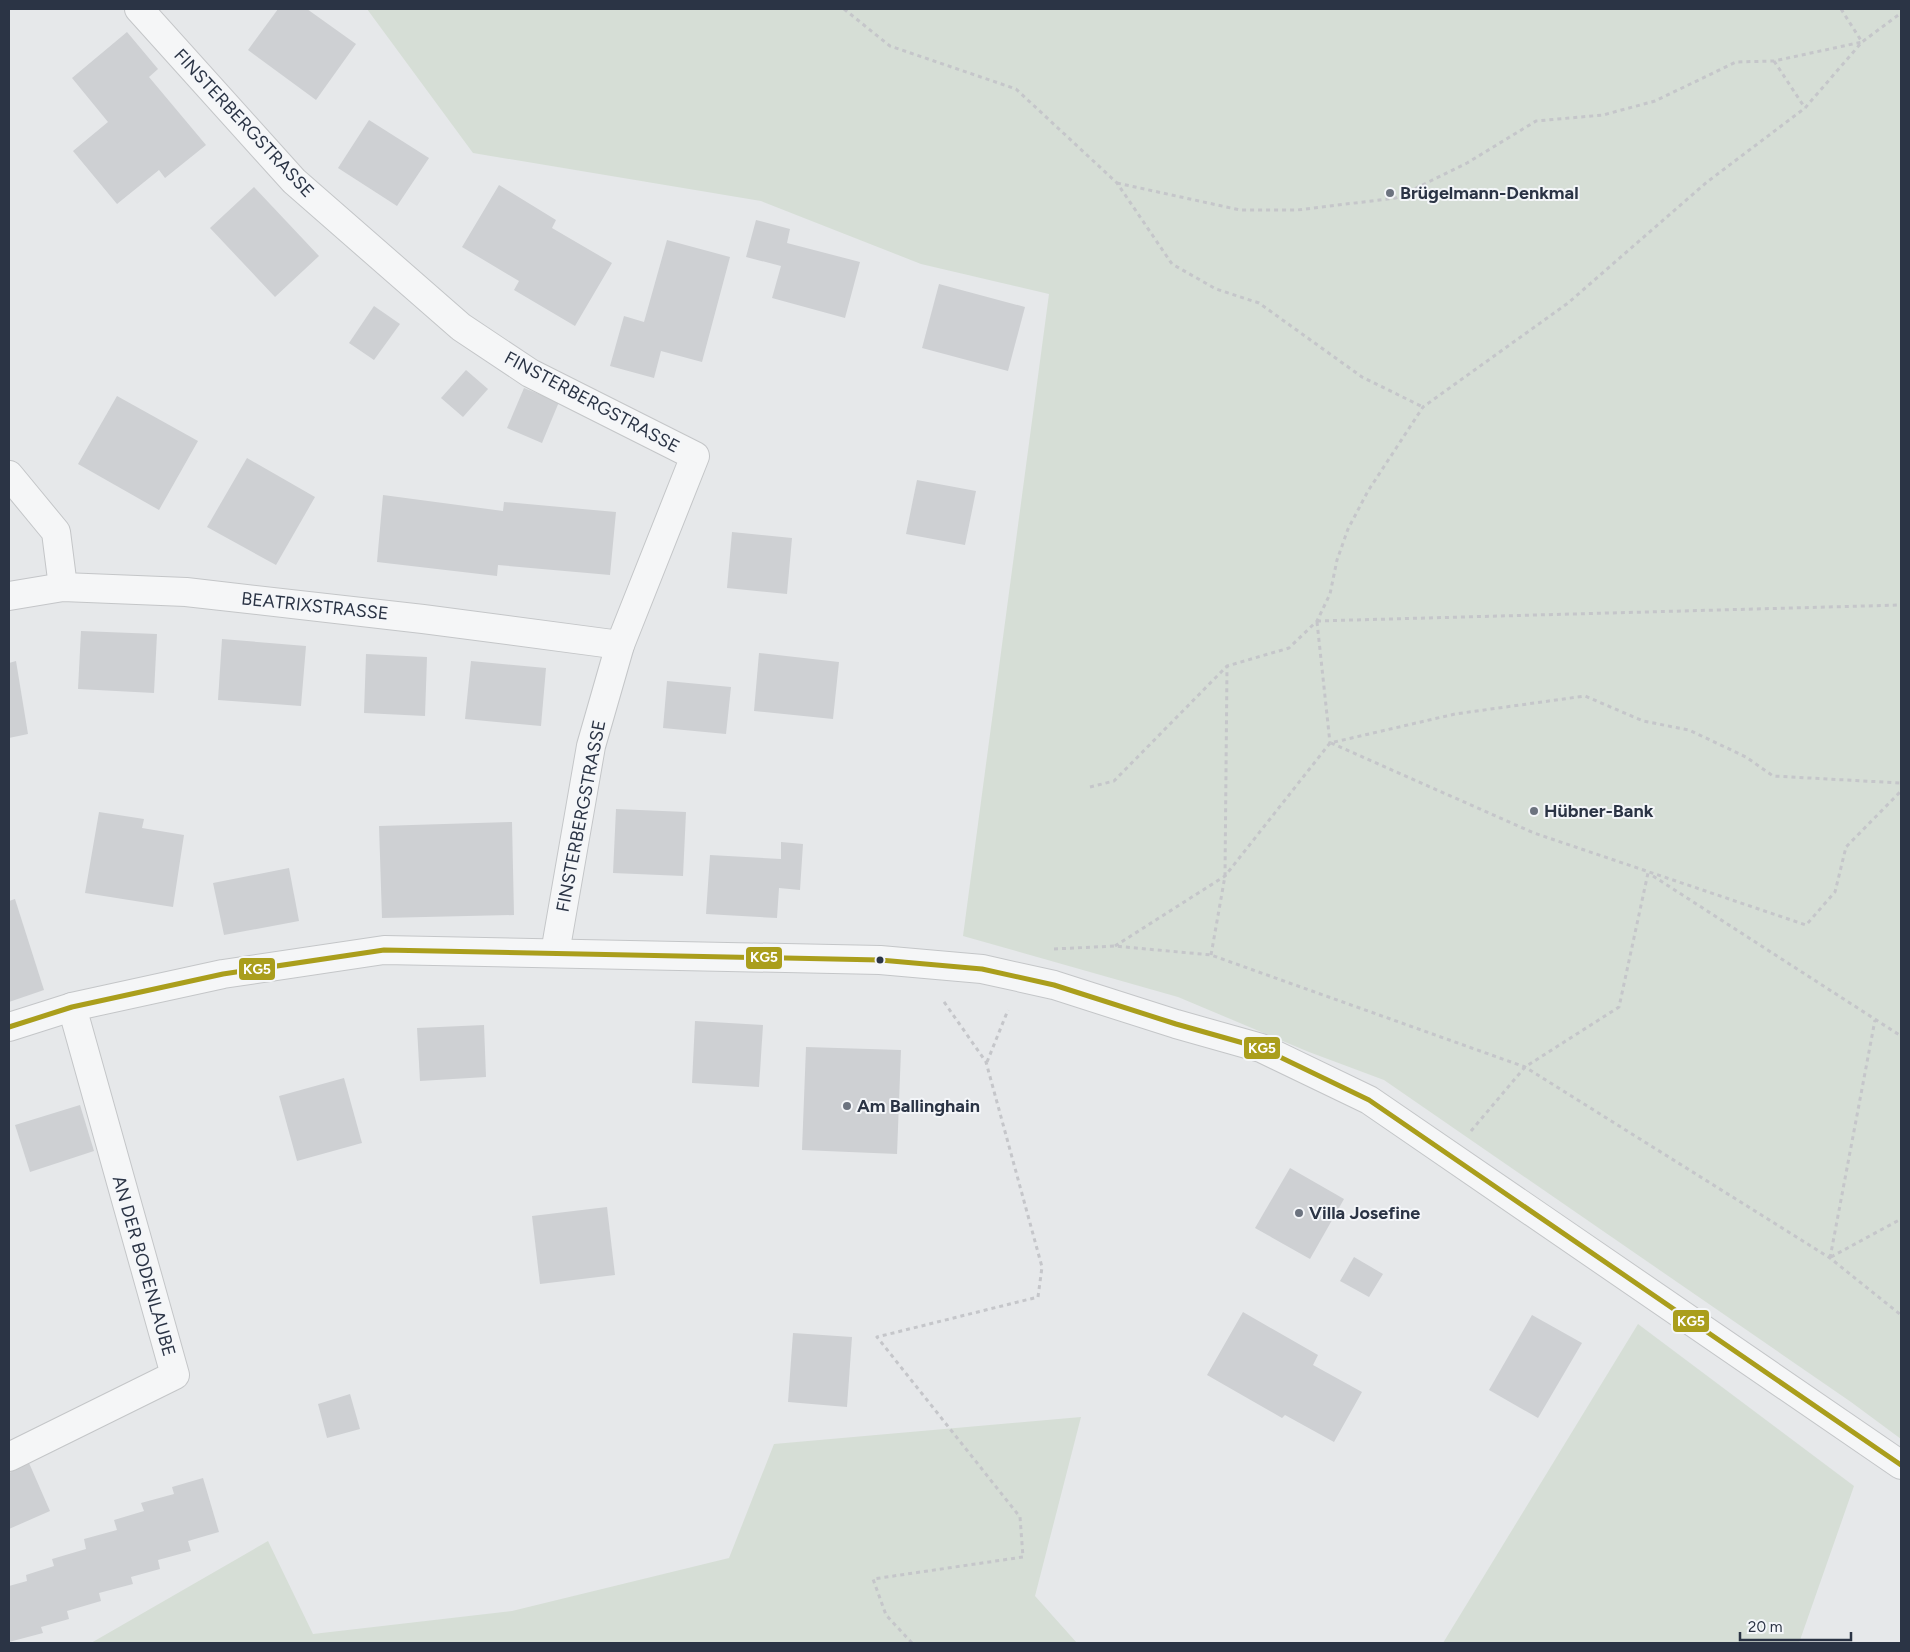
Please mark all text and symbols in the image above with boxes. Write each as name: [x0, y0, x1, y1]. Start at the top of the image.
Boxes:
street label: FINSTERBERGSTRASSE: [169, 44, 319, 202]
place label: Brügelmann-Denkmal: [1400, 182, 1579, 204]
marker: Brügelmann-Denkmal: [1384, 187, 1396, 199]
street label: FINSTERBERGSTRASSE: [501, 346, 683, 458]
street label: BEATRIXSTRASSE: [240, 587, 390, 625]
street label: FINSTERBERGSTRASSE: [552, 718, 610, 914]
place label: Hübner-Bank: [1544, 800, 1654, 822]
marker: Hübner-Bank: [1528, 805, 1540, 817]
line badge: KG5: [745, 946, 783, 970]
text: KG5: [750, 949, 778, 966]
unlabelled marker: [875, 955, 885, 965]
line badge: KG5: [238, 957, 276, 981]
text: KG5: [243, 961, 271, 978]
line badge: KG5: [1243, 1036, 1281, 1060]
text: KG5: [1248, 1040, 1276, 1057]
place label: Am Ballinghain: [857, 1095, 980, 1117]
marker: Am Ballinghain: [841, 1100, 853, 1112]
street label: AN DER BODENLAUBE: [108, 1173, 180, 1359]
place label: Villa Josefine: [1309, 1202, 1420, 1224]
marker: Villa Josefine: [1293, 1207, 1305, 1219]
line badge: KG5: [1672, 1309, 1710, 1333]
text: KG5: [1677, 1313, 1705, 1330]
scale bar: [1740, 1610, 1851, 1642]
text: 20 m: [1748, 1618, 1782, 1636]

